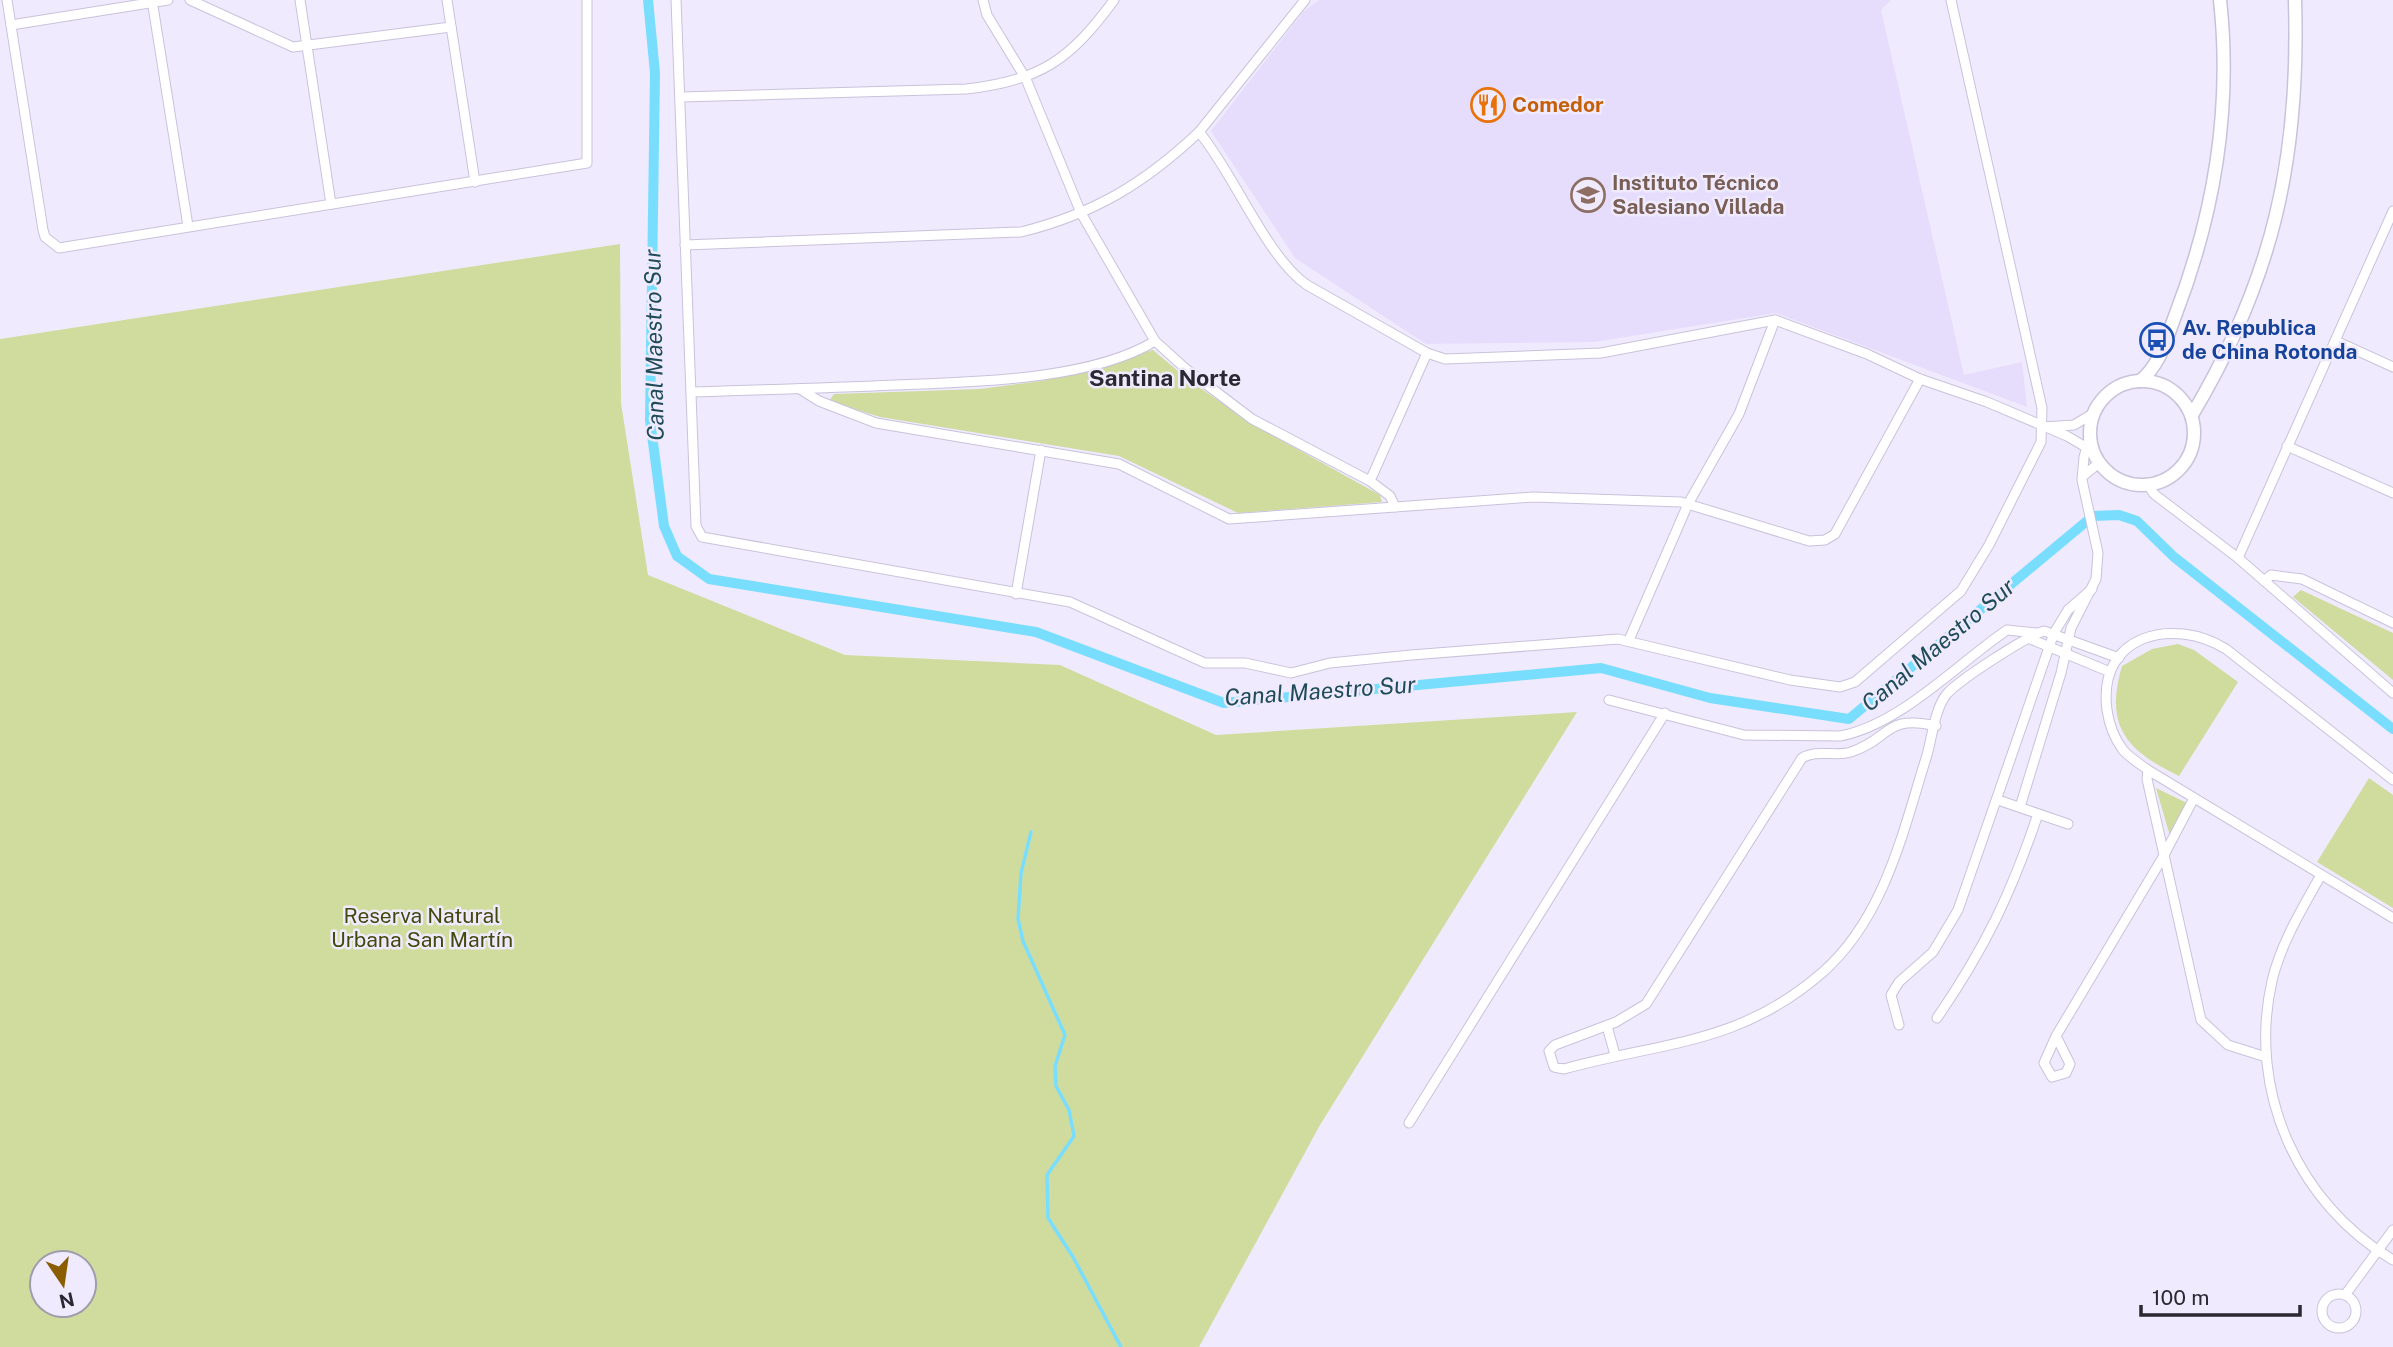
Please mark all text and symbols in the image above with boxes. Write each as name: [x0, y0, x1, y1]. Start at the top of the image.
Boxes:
restaurant icon: Comedor: [1469, 86, 1507, 124]
place label: Comedor: [1512, 92, 1604, 117]
place label: Instituto Técnico Salesiano Villada: [1612, 170, 1784, 219]
school or university icon: Instituto Técnico Salesiano Villada: [1569, 176, 1607, 214]
water label: Canal Maestro Sur: [638, 249, 669, 441]
place label: Av. Republica de China Rotonda: [2182, 315, 2357, 364]
bus stop icon: Av. Republica de China Rotonda: [2138, 321, 2176, 359]
district label: Santina Norte: [1089, 364, 1241, 391]
water label: Canal Maestro Sur: [1856, 572, 2020, 717]
water label: Canal Maestro Sur: [1223, 670, 1417, 711]
park label: Reserva Natural Urbana San Martín: [331, 903, 513, 952]
north arrow: [28, 1249, 98, 1319]
scale bar: [2141, 1274, 2300, 1318]
text: 100 m: [2152, 1285, 2209, 1310]
text: N: [57, 1288, 77, 1313]

